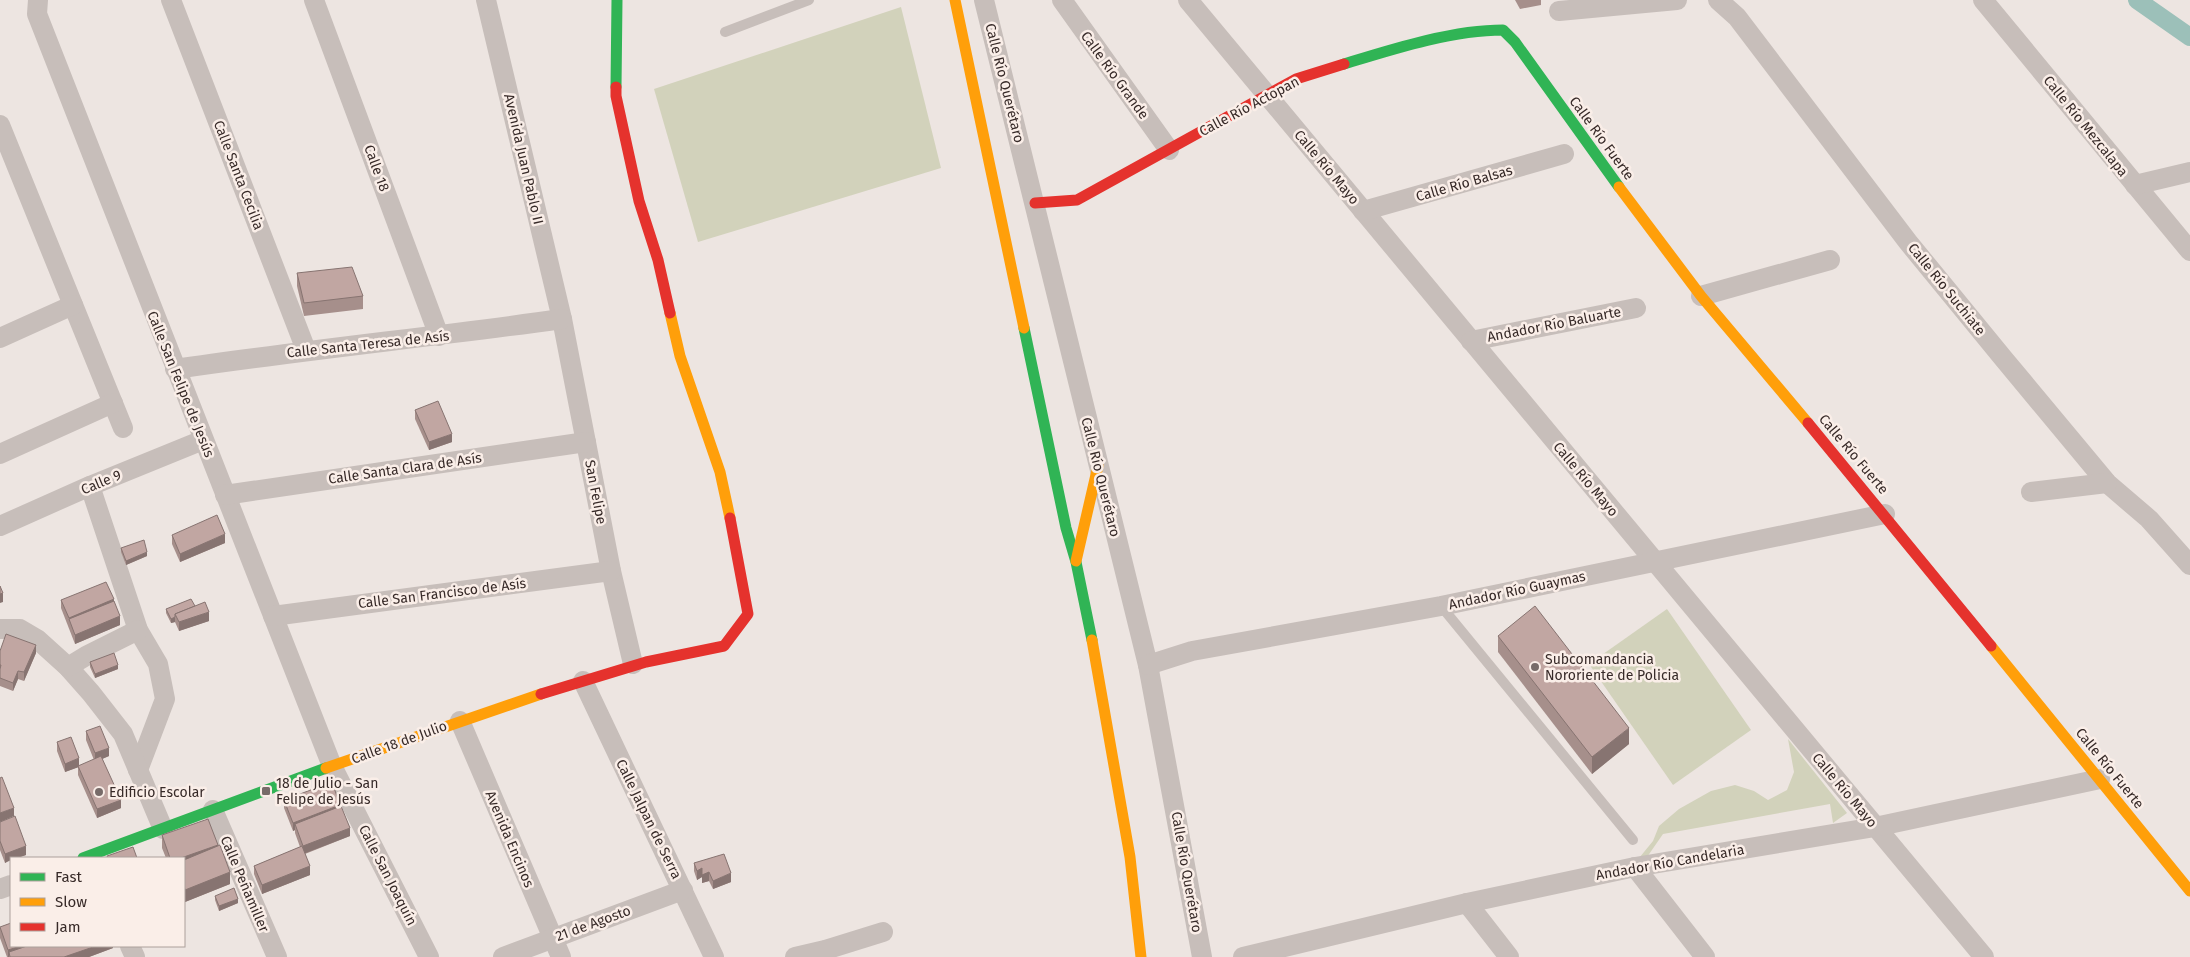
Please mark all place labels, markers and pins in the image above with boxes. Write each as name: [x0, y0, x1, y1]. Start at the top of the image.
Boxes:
place label: Subcomandancia Nororiente de Policia: [1545, 651, 1679, 684]
marker: Subcomandancia Nororiente de Policia: [1529, 661, 1541, 673]
place label: 18 de Julio - San Felipe de Jesús: [276, 775, 378, 808]
place label: Edificio Escolar: [109, 784, 205, 801]
marker: 18 de Julio - San Felipe de Jesús: [260, 785, 272, 797]
marker: Edificio Escolar: [93, 786, 105, 798]

